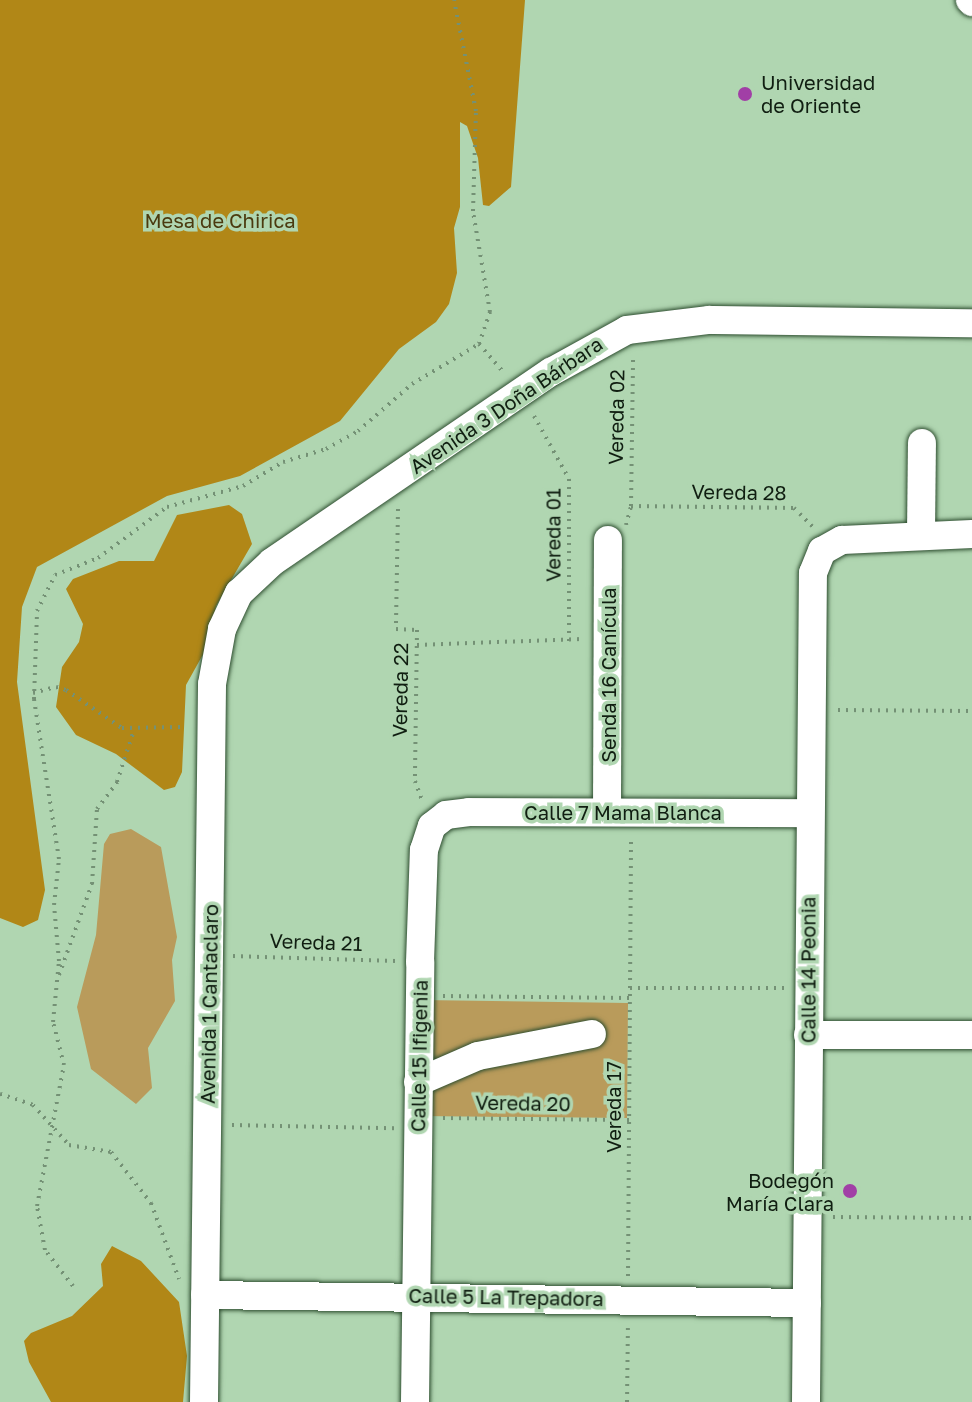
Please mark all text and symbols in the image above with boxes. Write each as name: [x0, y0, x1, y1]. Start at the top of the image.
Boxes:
place label: Universidad de Oriente: [761, 70, 875, 117]
marker: Universidad de Oriente: [736, 85, 754, 103]
park label: Mesa de Chirica: [144, 208, 296, 232]
street label: Avenida 3 Doña Bárbara: [405, 332, 607, 478]
street label: Vereda 02: [603, 369, 629, 465]
street label: Vereda 28: [691, 479, 787, 505]
street label: Vereda 01: [541, 488, 565, 582]
street label: Senda 16 Canícula: [596, 587, 620, 763]
street label: Vereda 22: [387, 642, 413, 738]
street label: Calle 7 Mama Blanca: [524, 800, 722, 824]
street label: Calle 14 Peonia: [796, 897, 820, 1043]
street label: Avenida 1 Cantaclaro: [195, 904, 223, 1104]
street label: Vereda 21: [269, 928, 363, 956]
street label: Calle 15 Ifigenia: [406, 980, 432, 1132]
street label: Vereda 17: [601, 1061, 625, 1153]
street label: Vereda 20: [475, 1090, 571, 1116]
place label: Bodegón María Clara: [726, 1168, 834, 1215]
marker: Bodegón María Clara: [841, 1182, 859, 1200]
street label: Calle 5 La Trepadora: [408, 1283, 604, 1311]

